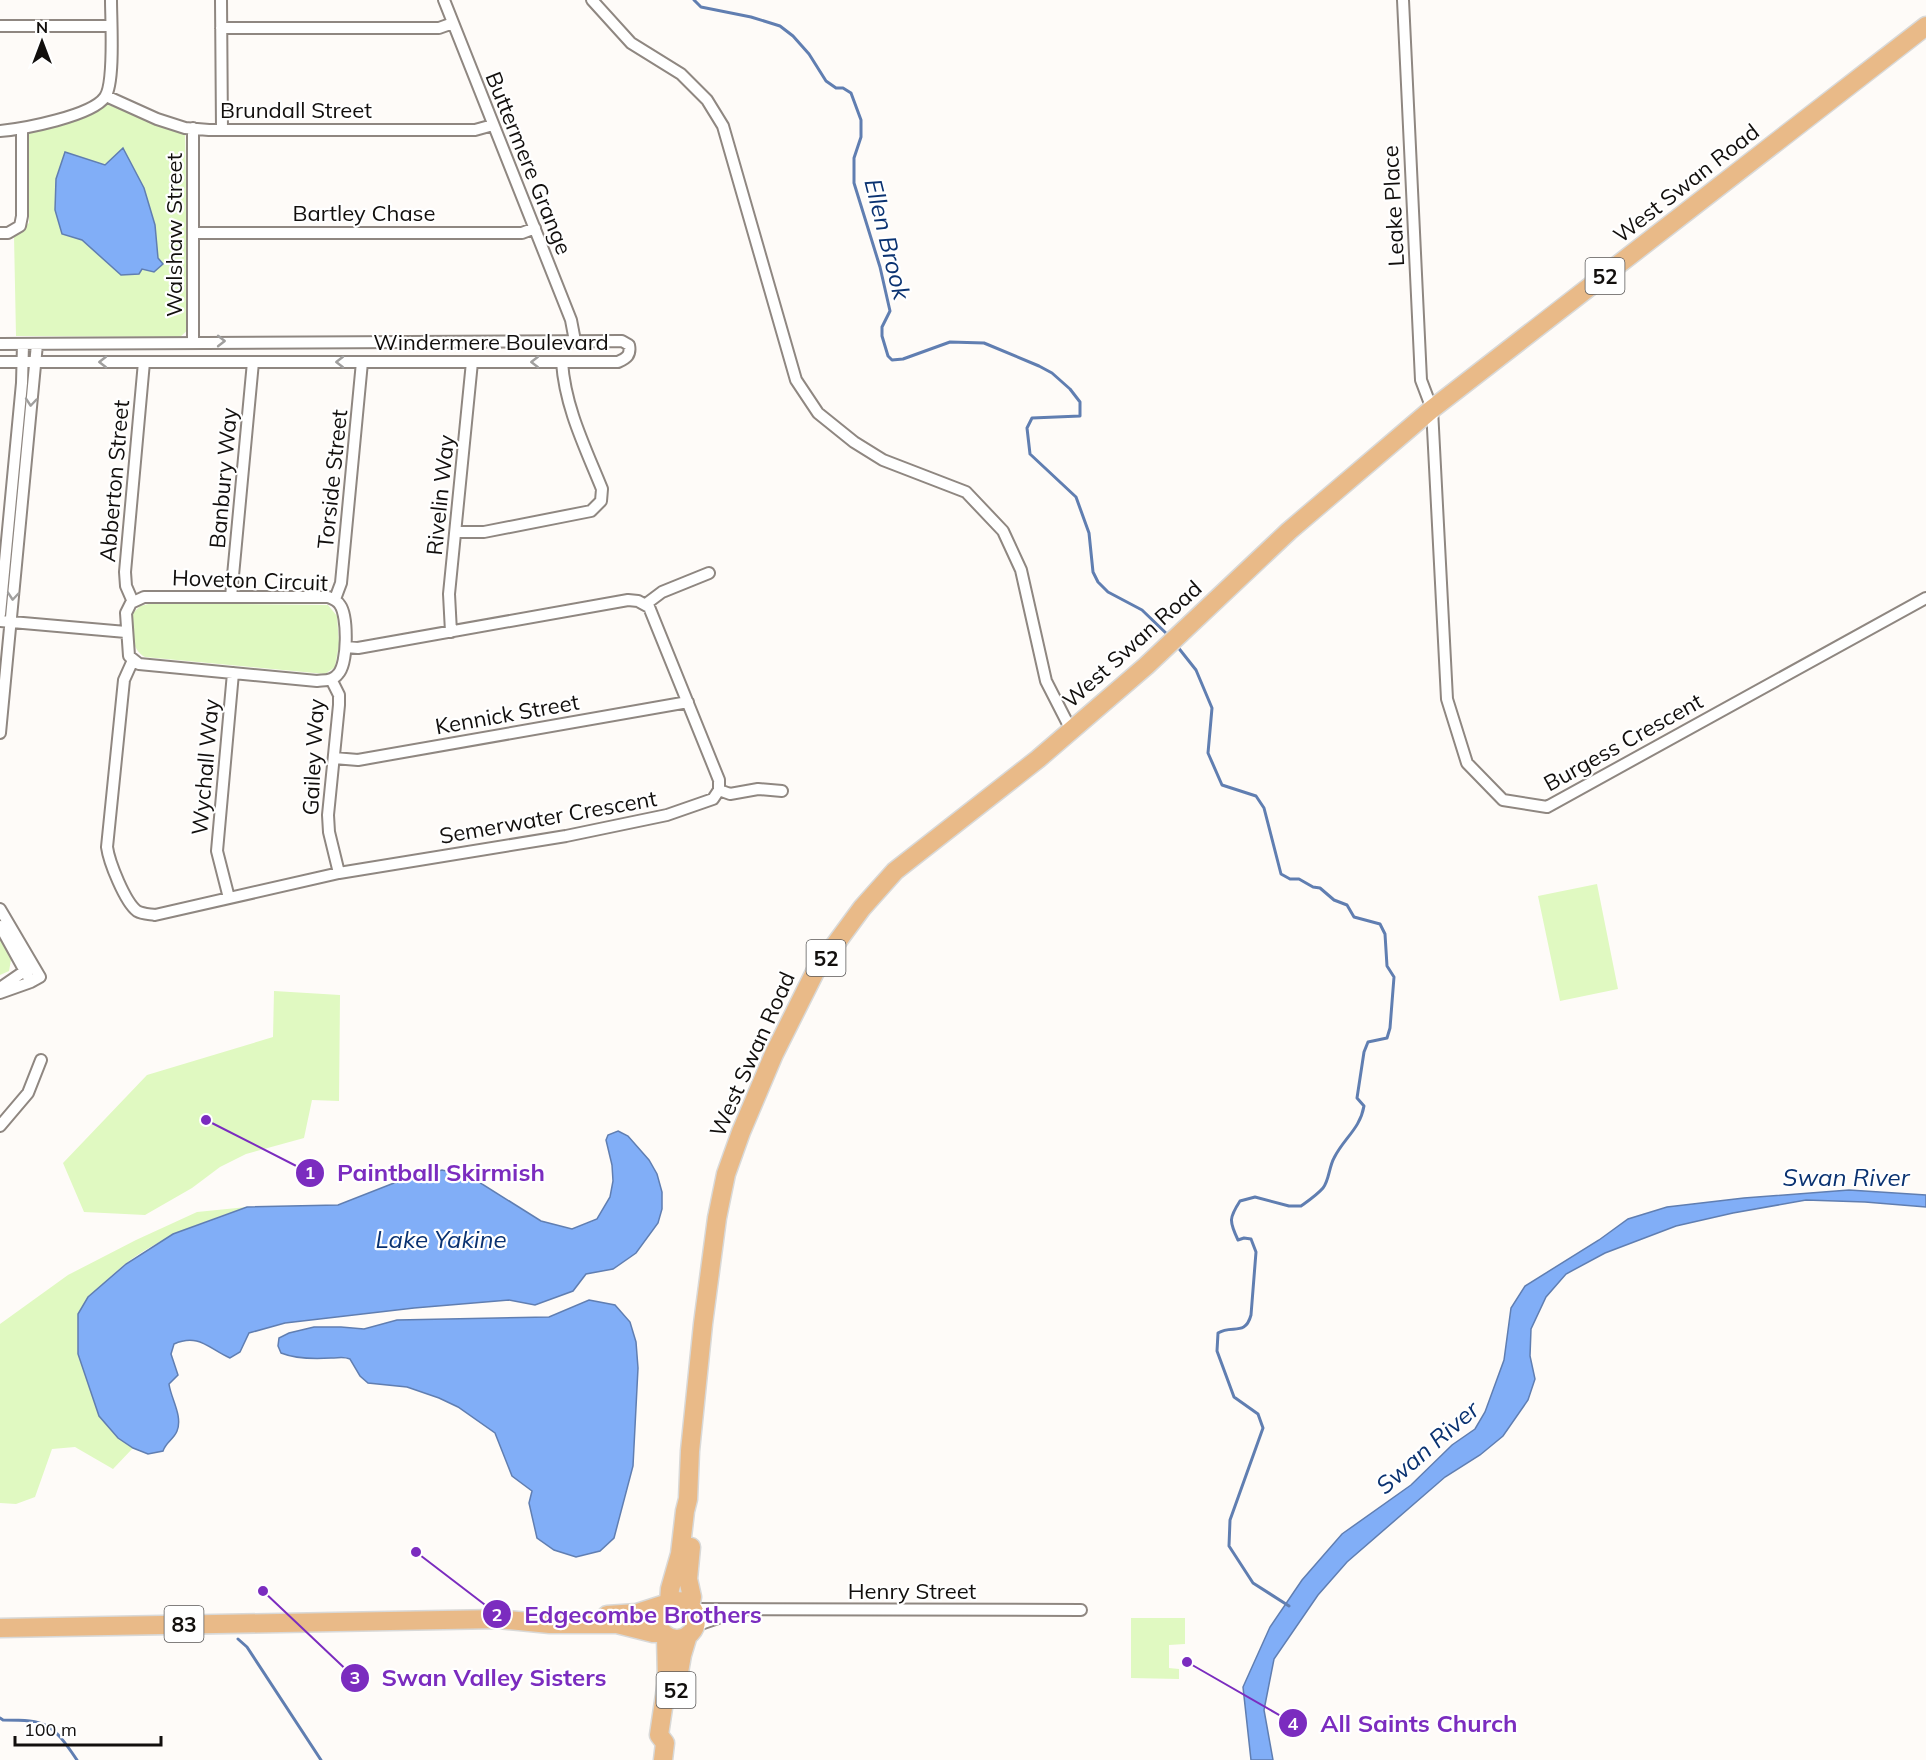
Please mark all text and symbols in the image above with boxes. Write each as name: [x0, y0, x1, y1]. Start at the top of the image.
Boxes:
north arrow: [12, 12, 72, 72]
text: N: [36, 17, 48, 37]
street label: Buttermere Grange: [480, 67, 578, 259]
street label: Brundall Street: [220, 96, 372, 124]
street label: West Swan Road: [1607, 117, 1765, 249]
street label: Leake Place: [1376, 145, 1410, 267]
street label: Walshaw Street: [160, 153, 188, 317]
water label: Ellen Brook: [858, 175, 918, 303]
street label: Bartley Chase: [293, 199, 435, 227]
road number: 52: [1586, 258, 1624, 294]
street label: Windermere Boulevard: [373, 328, 609, 356]
one-way arrow: [216, 335, 225, 347]
one-way arrow: [98, 356, 107, 368]
one-way arrow: [335, 356, 344, 368]
one-way arrow: [530, 356, 539, 368]
one-way arrow: [25, 397, 38, 407]
street label: Abberton Street: [93, 398, 135, 563]
street label: Banbury Way: [203, 406, 243, 549]
street label: Torside Street: [311, 408, 353, 550]
street label: Rivelin Way: [420, 433, 460, 557]
street label: Hoveton Circuit: [171, 563, 329, 597]
street label: West Swan Road: [1057, 574, 1207, 714]
one-way arrow: [7, 592, 20, 601]
street label: Burgess Crescent: [1539, 687, 1708, 797]
street label: Kennick Street: [433, 688, 581, 740]
street label: Wychall Way: [185, 697, 225, 836]
street label: Gailey Way: [296, 698, 330, 816]
street label: Semerwater Crescent: [437, 784, 659, 850]
road number: 52: [806, 940, 846, 976]
street label: West Swan Road: [703, 967, 801, 1141]
callout: Paintball Skirmish: [295, 1152, 557, 1194]
text: Paintball Skirmish: [337, 1157, 545, 1187]
text: 1: [305, 1161, 315, 1184]
water label: Swan River: [1783, 1162, 1911, 1192]
water label: Lake Yakine: [375, 1224, 507, 1254]
water label: Swan River: [1369, 1393, 1486, 1500]
street label: Henry Street: [848, 1577, 977, 1605]
callout: Edgecombe Brothers: [482, 1593, 774, 1635]
text: Edgecombe Brothers: [524, 1599, 762, 1629]
text: 2: [492, 1603, 502, 1626]
road number: 83: [164, 1606, 204, 1642]
callout: Swan Valley Sisters: [340, 1657, 619, 1699]
text: Swan Valley Sisters: [381, 1662, 607, 1692]
text: 3: [350, 1666, 360, 1689]
road number: 52: [656, 1672, 696, 1708]
callout: All Saints Church: [1278, 1702, 1529, 1744]
text: All Saints Church: [1321, 1708, 1517, 1738]
scale bar: [15, 1709, 160, 1747]
text: 4: [1288, 1712, 1299, 1735]
text: 100 m: [24, 1718, 77, 1741]

